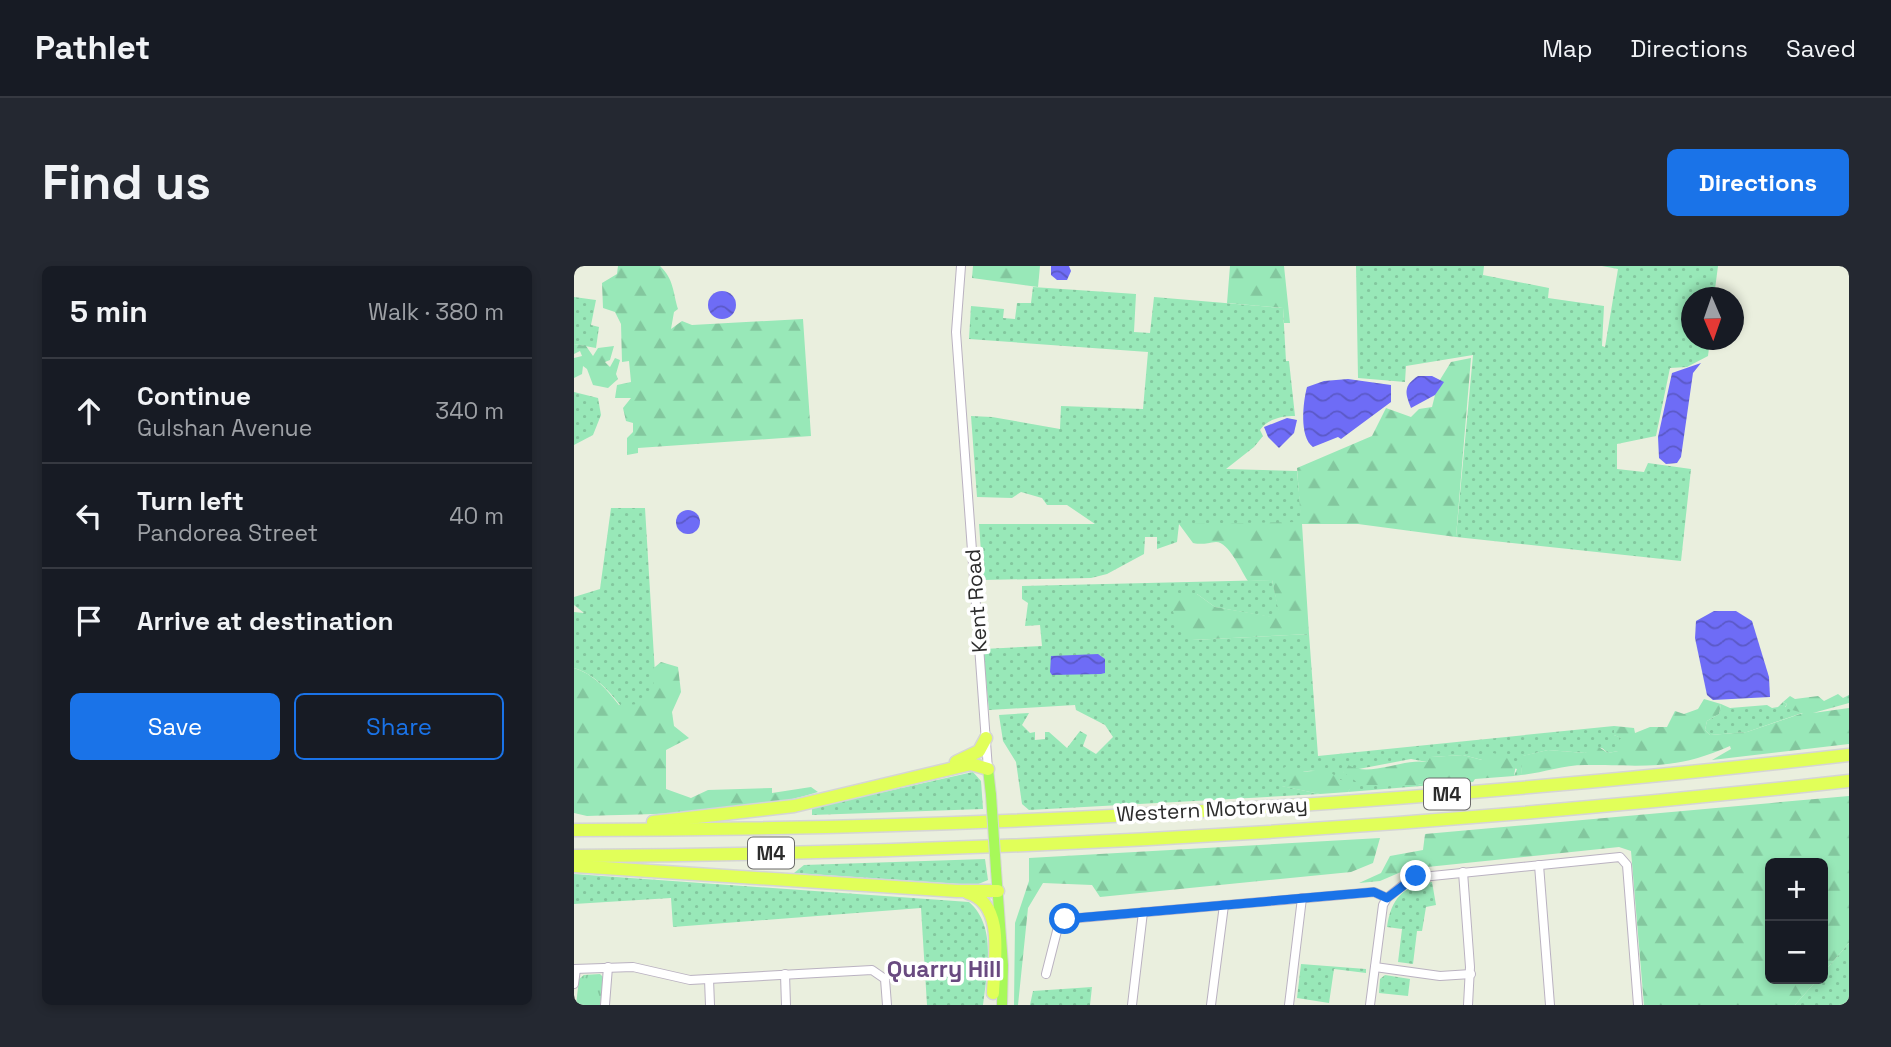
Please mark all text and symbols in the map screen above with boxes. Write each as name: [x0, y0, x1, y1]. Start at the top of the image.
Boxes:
text: Pathlet: [35, 27, 150, 69]
text: Map: [1542, 33, 1592, 64]
text: Directions: [1630, 33, 1748, 64]
text: Saved: [1786, 33, 1856, 64]
button: Directions: [1667, 149, 1849, 216]
text: Find us: [42, 151, 211, 213]
north arrow: [1681, 287, 1744, 350]
text: 5 min: [70, 292, 148, 331]
text: Walk · 380 m: [368, 297, 504, 327]
text: Continue: [137, 379, 251, 413]
icon: ahead: [70, 392, 108, 430]
text: 340 m: [435, 396, 504, 426]
text: Gulshan Avenue: [137, 413, 312, 443]
text: Turn left: [137, 484, 244, 518]
icon: left: [70, 497, 108, 535]
text: 40 m: [449, 501, 504, 531]
text: Pandorea Street: [137, 518, 318, 548]
street label: Kent Road: [959, 548, 993, 654]
icon: arrive: [70, 602, 108, 640]
text: Arrive at destination: [137, 604, 394, 638]
button: Save: [70, 693, 280, 760]
button: Share: [294, 693, 504, 760]
road number: M4: [1424, 778, 1470, 810]
street label: Western Motorway: [1116, 791, 1308, 827]
road number: M4: [748, 838, 794, 868]
map controls: [1765, 858, 1828, 984]
button: +: [1765, 858, 1828, 921]
route end: [1400, 860, 1431, 891]
route start: [1049, 903, 1080, 934]
button: −: [1765, 921, 1828, 984]
district label: Quarry Hill: [887, 954, 1001, 984]

